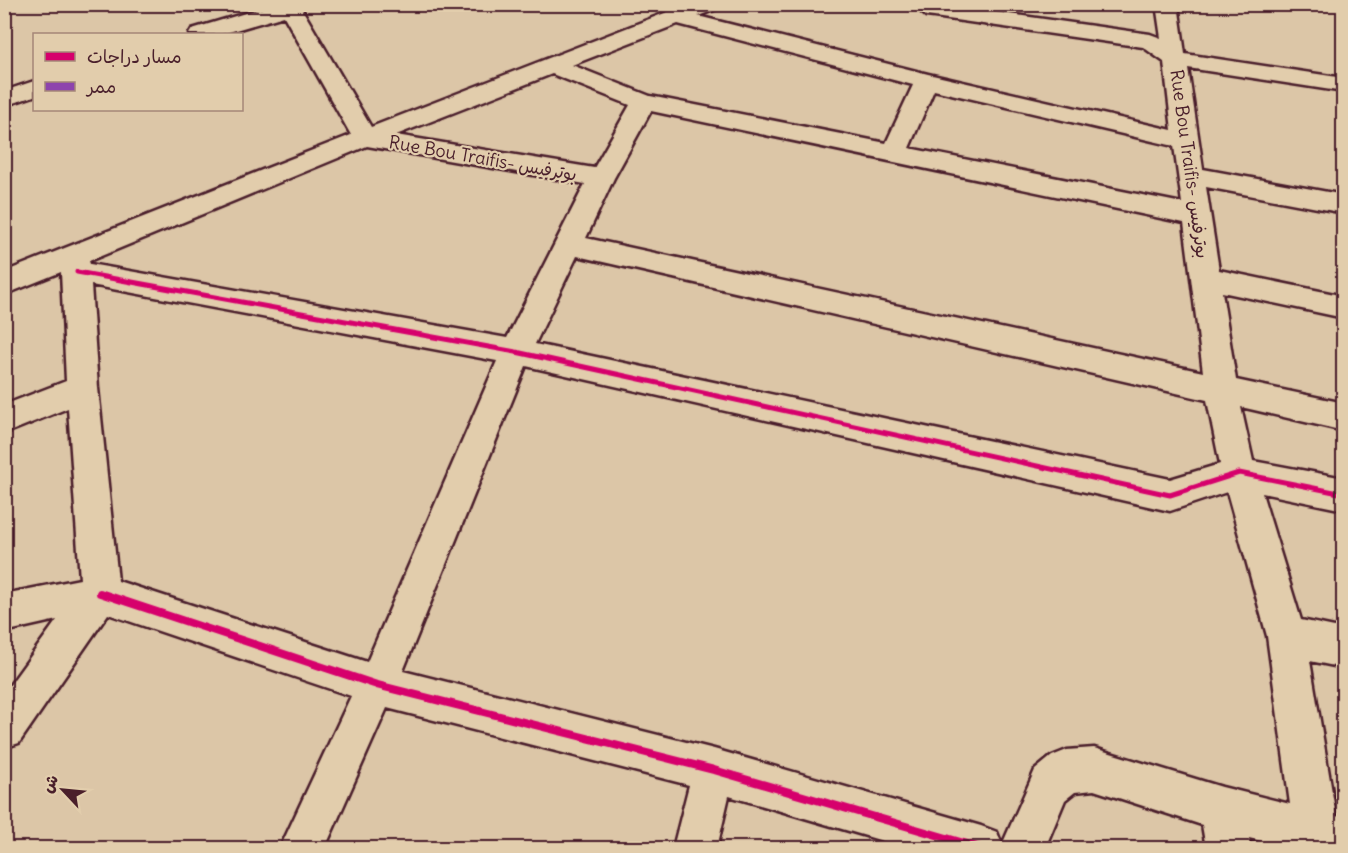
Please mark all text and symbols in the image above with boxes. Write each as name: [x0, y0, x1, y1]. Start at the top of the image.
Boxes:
legend: [33, 33, 243, 111]
text: مسار دراجات: [87, 45, 182, 68]
street label: Rue Bou Traifis- بوترفيس: [1165, 68, 1215, 260]
text: ممر: [85, 75, 116, 98]
street label: Rue Bou Traifis- بوترفيس: [387, 130, 579, 186]
north arrow: [33, 760, 93, 820]
text: ش: [37, 771, 62, 796]

